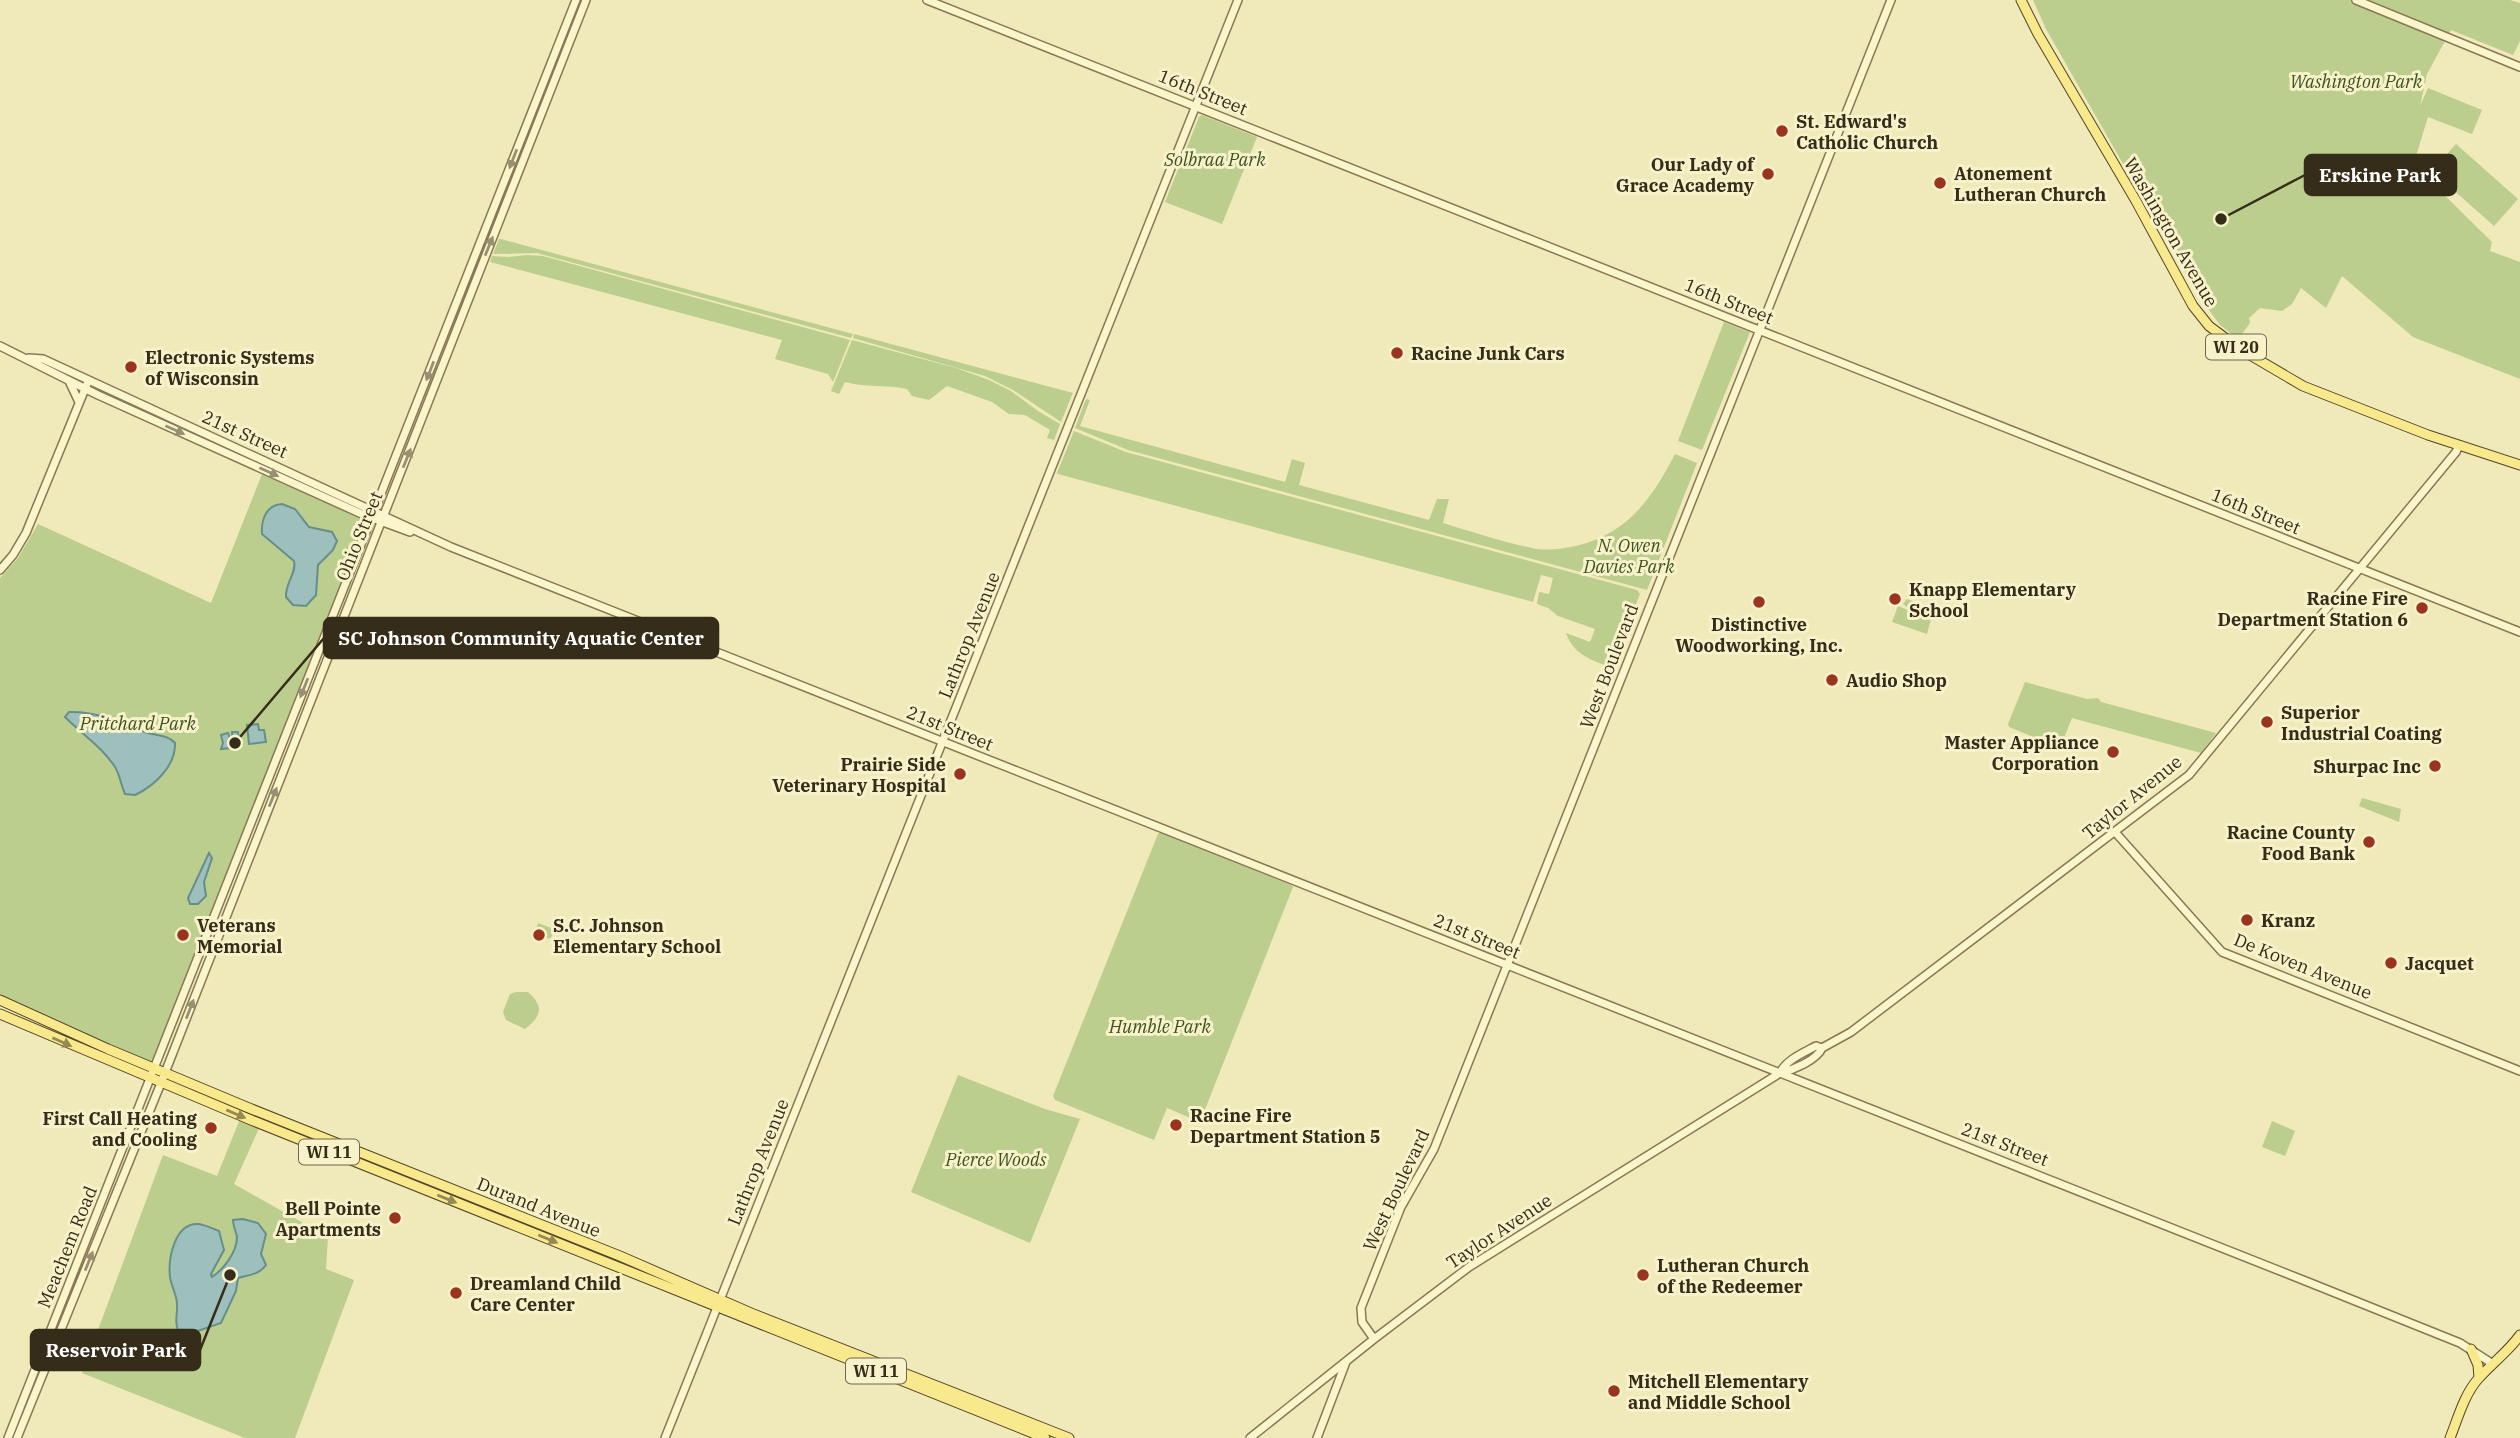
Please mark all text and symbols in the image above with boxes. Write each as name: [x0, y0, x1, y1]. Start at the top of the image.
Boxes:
street label: 16th Street: [1155, 64, 1251, 120]
park label: Washington Park: [2290, 70, 2423, 93]
place label: St. Edward's Catholic Church: [1796, 110, 1939, 154]
marker: St. Edward's Catholic Church: [1774, 123, 1790, 139]
park label: Solbraa Park: [1163, 148, 1266, 171]
one-way arrow: [507, 149, 518, 170]
place label: Our Lady of Grace Academy: [1616, 153, 1756, 197]
street label: Washington Avenue: [2119, 153, 2223, 311]
callout: Erskine Park: [2305, 155, 2456, 195]
place label: Atonement Lutheran Church: [1954, 162, 2106, 206]
text: Erskine Park: [2319, 163, 2441, 187]
marker: Our Lady of Grace Academy: [1760, 166, 1776, 182]
marker: Atonement Lutheran Church: [1932, 175, 1948, 191]
one-way arrow: [484, 236, 495, 257]
street label: 16th Street: [1681, 273, 1777, 329]
road number: WI 20: [2206, 334, 2266, 360]
place label: Racine Junk Cars: [1411, 342, 1565, 365]
marker: Racine Junk Cars: [1389, 345, 1405, 361]
place label: Electronic Systems of Wisconsin: [145, 346, 314, 390]
marker: Electronic Systems of Wisconsin: [123, 359, 139, 375]
one-way arrow: [425, 361, 436, 382]
street label: 21st Street: [199, 405, 291, 463]
one-way arrow: [165, 424, 185, 436]
one-way arrow: [401, 448, 412, 469]
one-way arrow: [259, 466, 279, 478]
street label: 16th Street: [2208, 483, 2304, 539]
street label: Ohio Street: [331, 488, 387, 584]
park label: N. Owen Davies Park: [1582, 534, 1675, 578]
street label: Lathrop Avenue: [933, 568, 1005, 702]
place label: Knapp Elementary School: [1909, 578, 2077, 622]
place label: Racine Fire Department Station 6: [2217, 587, 2408, 631]
marker: Knapp Elementary School: [1887, 591, 1903, 607]
marker: Distinctive Woodworking, Inc.: [1751, 594, 1767, 610]
street label: West Boulevard: [1575, 600, 1643, 732]
marker: Racine Fire Department Station 6: [2414, 600, 2430, 616]
place label: Distinctive Woodworking, Inc.: [1675, 613, 1843, 657]
callout: SC Johnson Community Aquatic Center: [324, 618, 718, 658]
text: SC Johnson Community Aquatic Center: [338, 626, 704, 650]
place label: Audio Shop: [1846, 669, 1947, 692]
marker: Audio Shop: [1824, 672, 1840, 688]
one-way arrow: [299, 677, 310, 698]
street label: 21st Street: [903, 700, 997, 756]
place label: Superior Industrial Coating: [2281, 701, 2442, 745]
park label: Pritchard Park: [79, 712, 197, 735]
marker: Superior Industrial Coating: [2259, 714, 2275, 730]
place label: Master Appliance Corporation: [1945, 731, 2099, 775]
marker: Master Appliance Corporation: [2105, 744, 2121, 760]
street label: Taylor Avenue: [2078, 750, 2186, 844]
place label: Prairie Side Veterinary Hospital: [772, 753, 946, 797]
place label: Shurpac Inc: [2313, 755, 2421, 778]
marker: Shurpac Inc: [2427, 758, 2443, 774]
marker: Prairie Side Veterinary Hospital: [952, 766, 968, 782]
one-way arrow: [268, 787, 279, 808]
place label: Racine County Food Bank: [2227, 821, 2356, 865]
marker: Racine County Food Bank: [2361, 834, 2377, 850]
street label: 21st Street: [1430, 908, 1524, 964]
place label: Kranz: [2261, 909, 2315, 932]
marker: Kranz: [2239, 912, 2255, 928]
place label: Veterans Memorial: [197, 914, 282, 958]
place label: S.C. Johnson Elementary School: [553, 914, 721, 958]
marker: Veterans Memorial: [175, 927, 191, 943]
marker: S.C. Johnson Elementary School: [531, 927, 547, 943]
street label: De Koven Avenue: [2231, 928, 2375, 1004]
place label: Jacquet: [2405, 952, 2474, 975]
marker: Jacquet: [2383, 955, 2399, 971]
one-way arrow: [184, 998, 195, 1019]
park label: Humble Park: [1108, 1015, 1211, 1038]
one-way arrow: [52, 1036, 73, 1047]
street label: Lathrop Avenue: [722, 1095, 794, 1229]
place label: Racine Fire Department Station 5: [1190, 1104, 1381, 1148]
place label: First Call Heating and Cooling: [43, 1107, 198, 1151]
one-way arrow: [226, 1109, 247, 1120]
marker: Racine Fire Department Station 5: [1168, 1117, 1184, 1133]
street label: 21st Street: [1958, 1117, 2052, 1171]
marker: First Call Heating and Cooling: [203, 1120, 219, 1136]
street label: West Boulevard: [1358, 1125, 1434, 1255]
road number: WI 11: [299, 1140, 359, 1164]
park label: Pierce Woods: [945, 1148, 1047, 1171]
street label: Durand Avenue: [474, 1172, 604, 1242]
street label: Meachem Road: [32, 1182, 102, 1311]
street label: Taylor Avenue: [1442, 1188, 1556, 1274]
one-way arrow: [437, 1194, 458, 1205]
place label: Bell Pointe Apartments: [275, 1197, 381, 1241]
marker: Bell Pointe Apartments: [387, 1210, 403, 1226]
one-way arrow: [538, 1233, 559, 1244]
one-way arrow: [84, 1251, 95, 1272]
place label: Lutheran Church of the Redeemer: [1657, 1254, 1809, 1298]
marker: Lutheran Church of the Redeemer: [1635, 1267, 1651, 1283]
place label: Dreamland Child Care Center: [470, 1272, 621, 1316]
marker: Dreamland Child Care Center: [448, 1285, 464, 1301]
callout: Reservoir Park: [31, 1330, 200, 1370]
text: Reservoir Park: [46, 1338, 187, 1362]
road number: WI 11: [846, 1358, 906, 1384]
place label: Mitchell Elementary and Middle School: [1628, 1370, 1809, 1414]
marker: Mitchell Elementary and Middle School: [1606, 1383, 1622, 1399]

